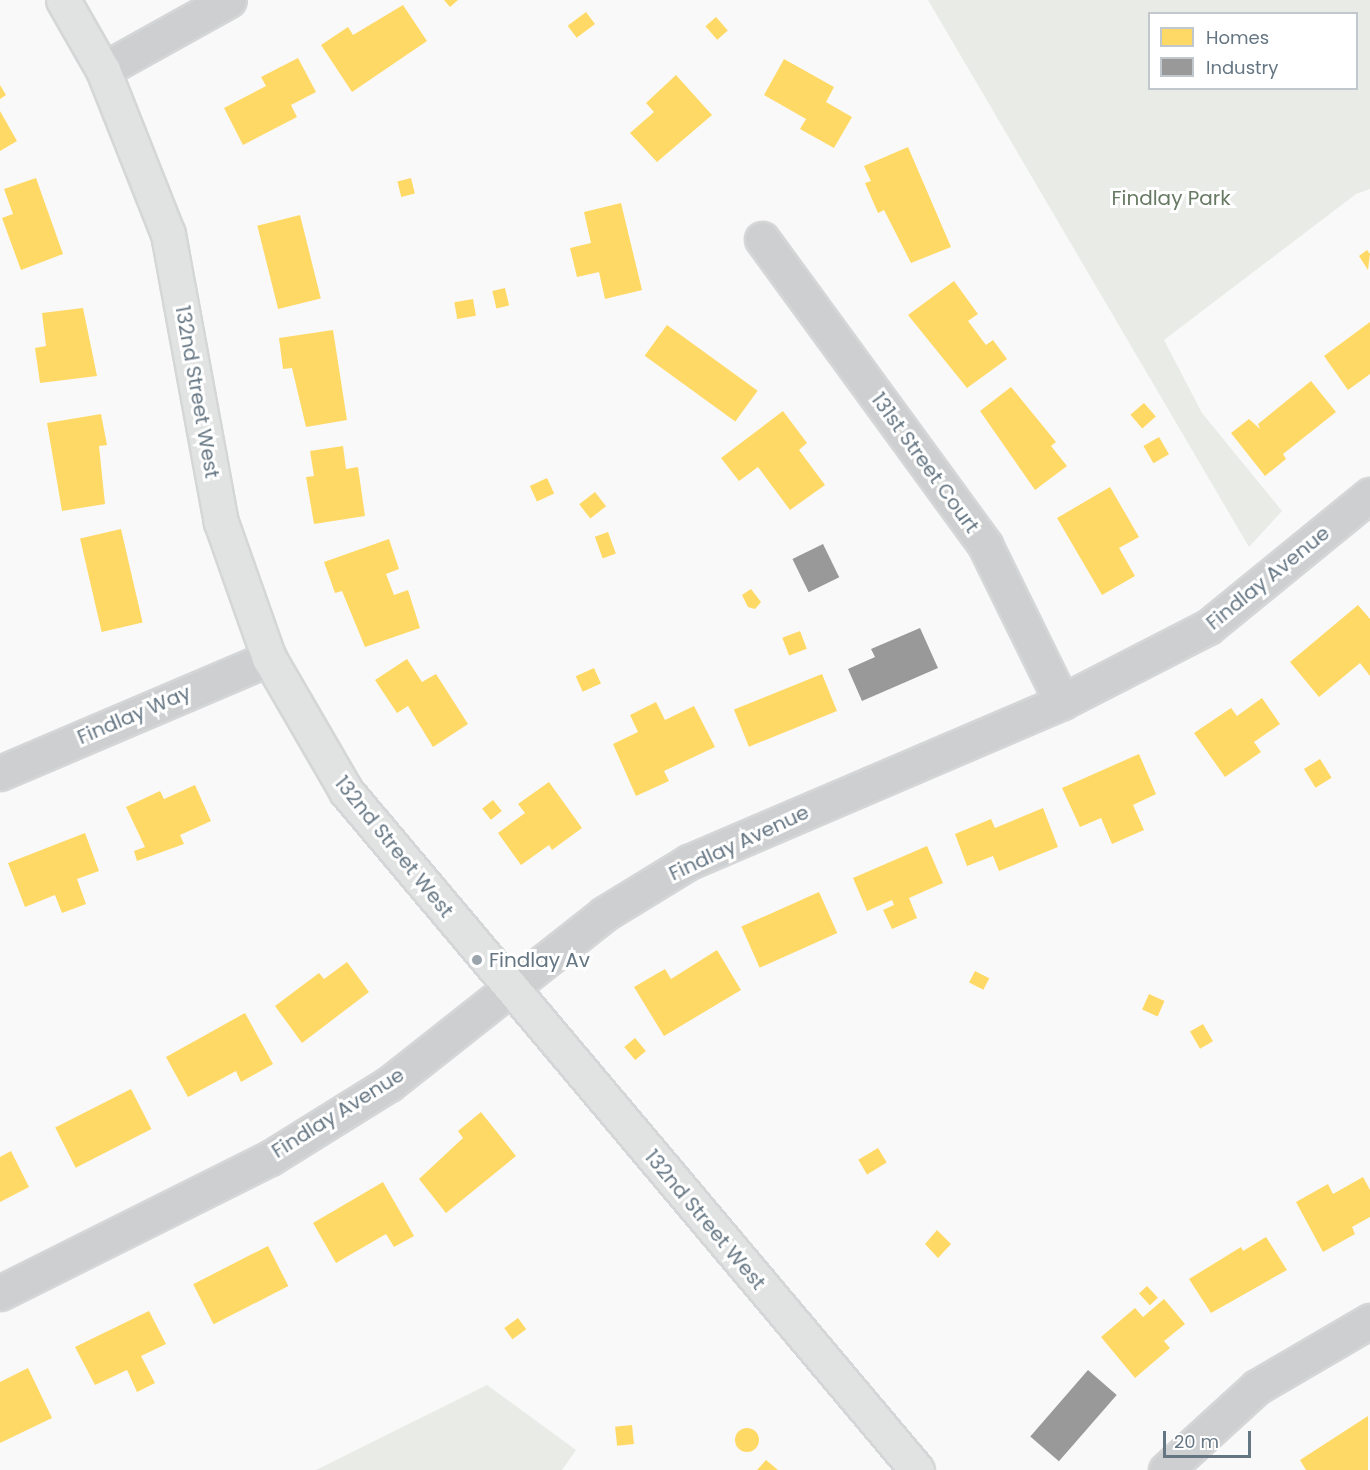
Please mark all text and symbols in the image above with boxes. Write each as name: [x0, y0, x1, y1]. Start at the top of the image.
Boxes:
legend: [1148, 12, 1358, 90]
text: Homes: [1206, 25, 1269, 50]
text: Industry: [1206, 55, 1278, 80]
park label: Findlay Park: [1111, 186, 1231, 210]
street label: 132nd Street West: [170, 304, 224, 480]
street label: 131st Street Court: [866, 388, 984, 538]
street label: Findlay Avenue: [1202, 521, 1334, 635]
street label: Findlay Way: [74, 680, 194, 750]
street label: 132nd Street West: [330, 771, 458, 923]
street label: Findlay Avenue: [665, 800, 813, 886]
place label: Findlay Av: [489, 948, 590, 972]
marker: Findlay Av: [470, 953, 484, 967]
street label: Findlay Avenue: [267, 1063, 409, 1163]
street label: 132nd Street West: [640, 1145, 770, 1295]
scale bar: [1166, 1419, 1254, 1457]
text: 20 m: [1174, 1429, 1219, 1454]

